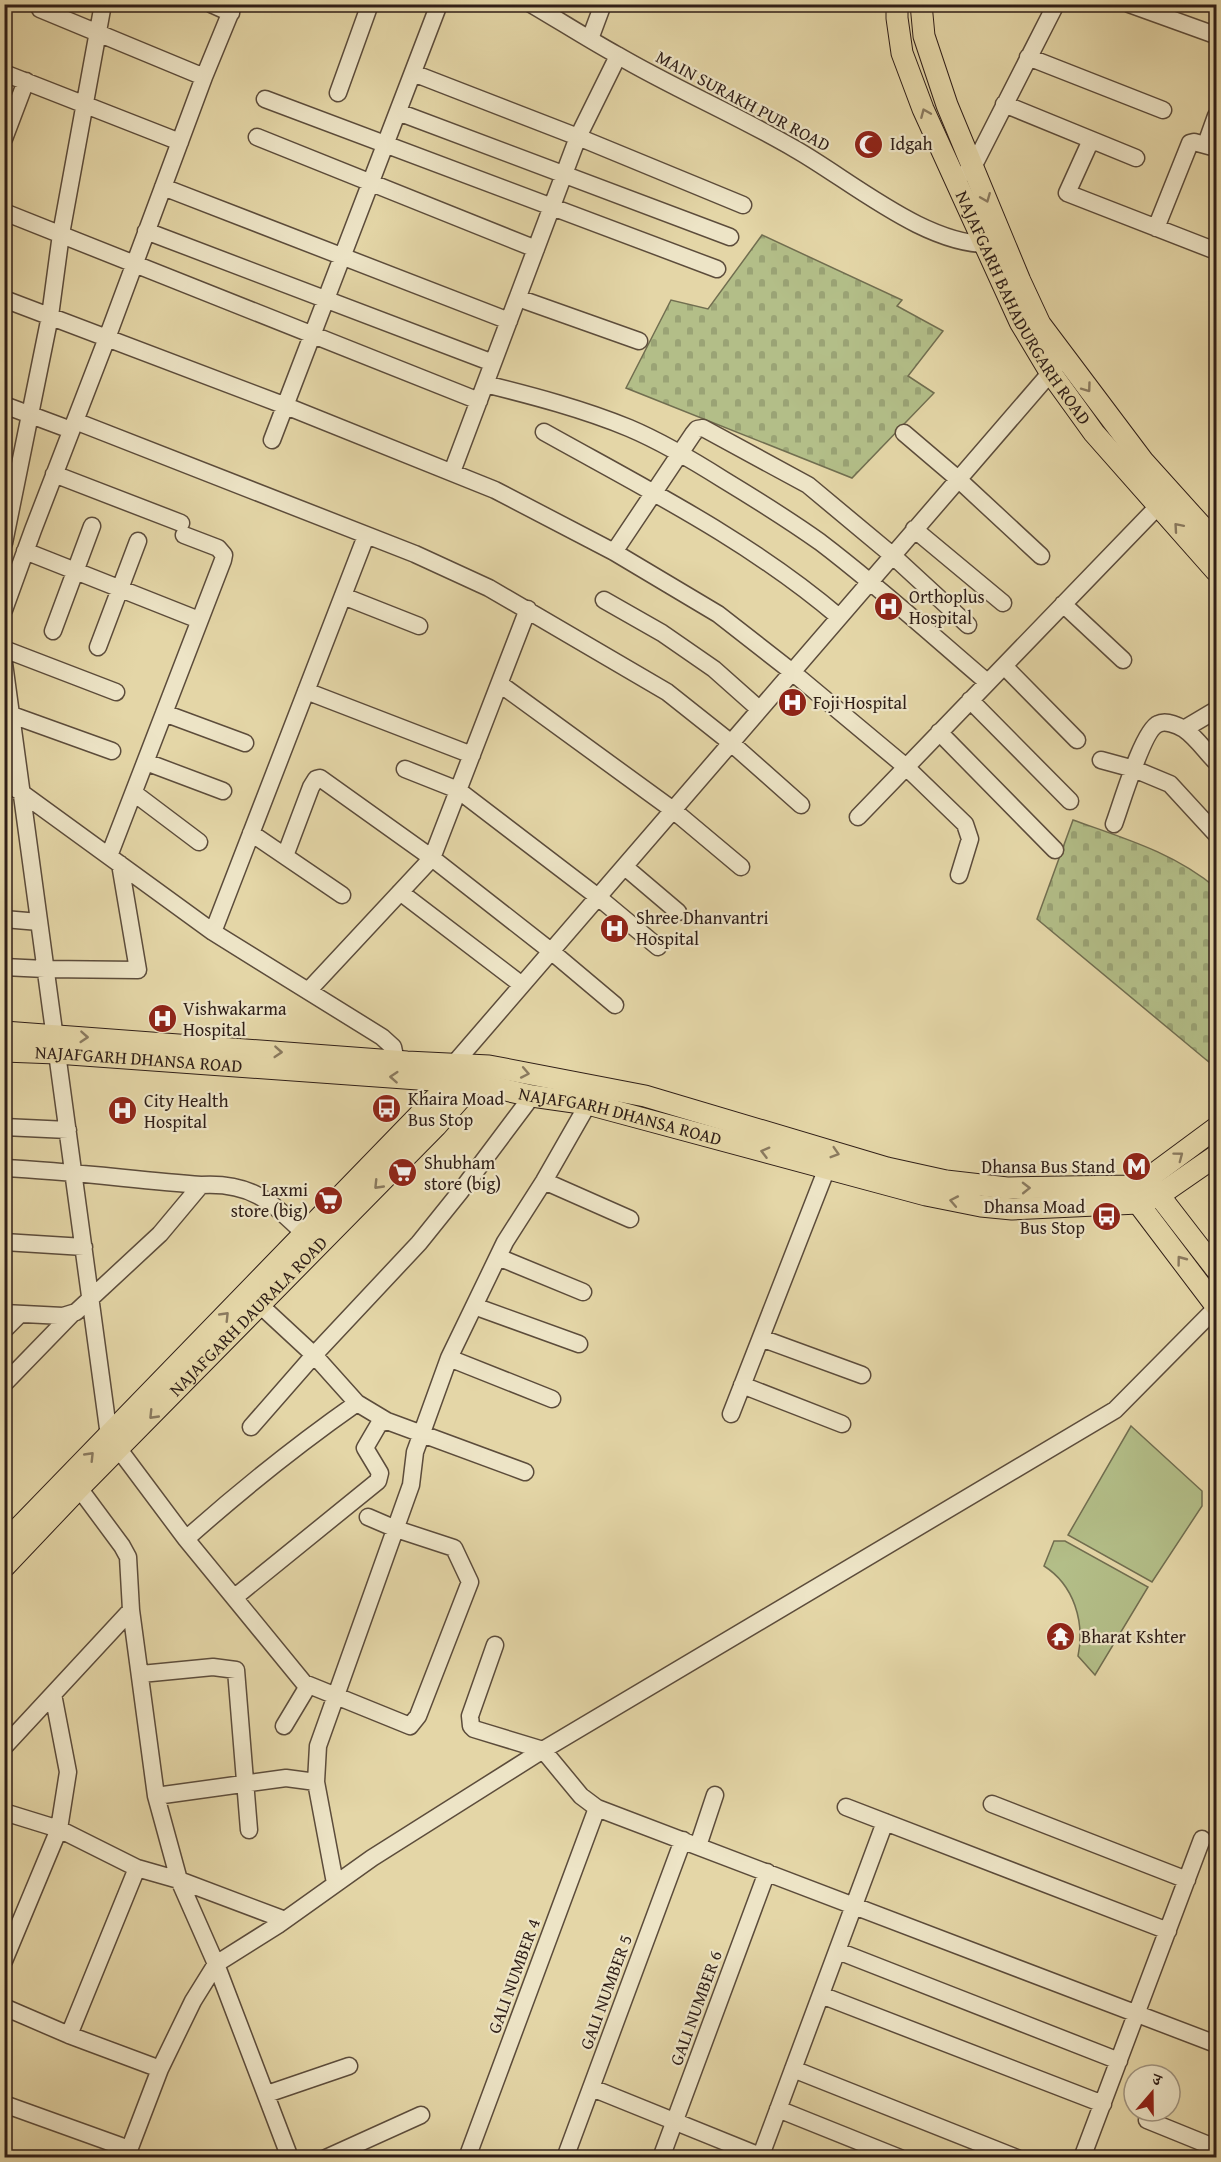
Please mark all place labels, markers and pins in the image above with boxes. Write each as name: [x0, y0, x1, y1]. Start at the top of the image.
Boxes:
mosque icon: Idgah: [853, 128, 885, 160]
place label: Idgah: [890, 130, 933, 157]
place label: Orthoplus Hospital: [909, 583, 985, 631]
hospital icon: Orthoplus Hospital: [872, 591, 904, 623]
hospital icon: Foji Hospital: [776, 687, 808, 719]
place label: Foji Hospital: [813, 689, 907, 716]
place label: Shree Dhanvantri Hospital: [636, 904, 769, 952]
hospital icon: Shree Dhanvantri Hospital: [599, 912, 631, 944]
place label: Vishwakarma Hospital: [183, 995, 287, 1043]
hospital icon: Vishwakarma Hospital: [146, 1003, 178, 1035]
place label: Khaira Moad Bus Stop: [408, 1085, 504, 1133]
place label: City Health Hospital: [144, 1087, 229, 1135]
bus stop icon: Khaira Moad Bus Stop: [371, 1093, 403, 1125]
hospital icon: City Health Hospital: [107, 1095, 139, 1127]
place label: Shubham store (big): [424, 1149, 501, 1197]
metro station icon: Dhansa Bus Stand: [1120, 1151, 1152, 1183]
place label: Dhansa Bus Stand: [981, 1153, 1115, 1180]
supermarket icon: Shubham store (big): [387, 1157, 419, 1189]
place label: Laxmi store (big): [231, 1176, 308, 1224]
supermarket icon: Laxmi store (big): [313, 1184, 345, 1216]
place label: Dhansa Moad Bus Stop: [984, 1193, 1085, 1241]
bus stop icon: Dhansa Moad Bus Stop: [1090, 1201, 1122, 1233]
temple icon: Bharat Kshter: [1044, 1621, 1076, 1653]
place label: Bharat Kshter: [1081, 1623, 1187, 1650]

